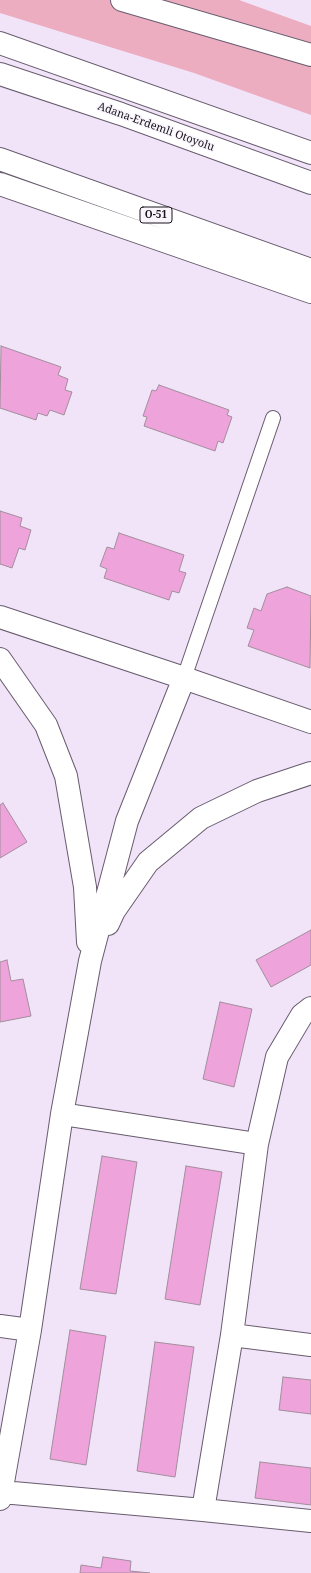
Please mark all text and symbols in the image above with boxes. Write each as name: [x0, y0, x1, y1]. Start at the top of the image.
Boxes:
street label: Adana-Erdemli Otoyolu: [96, 100, 216, 154]
road number: O-51: [140, 207, 172, 223]

